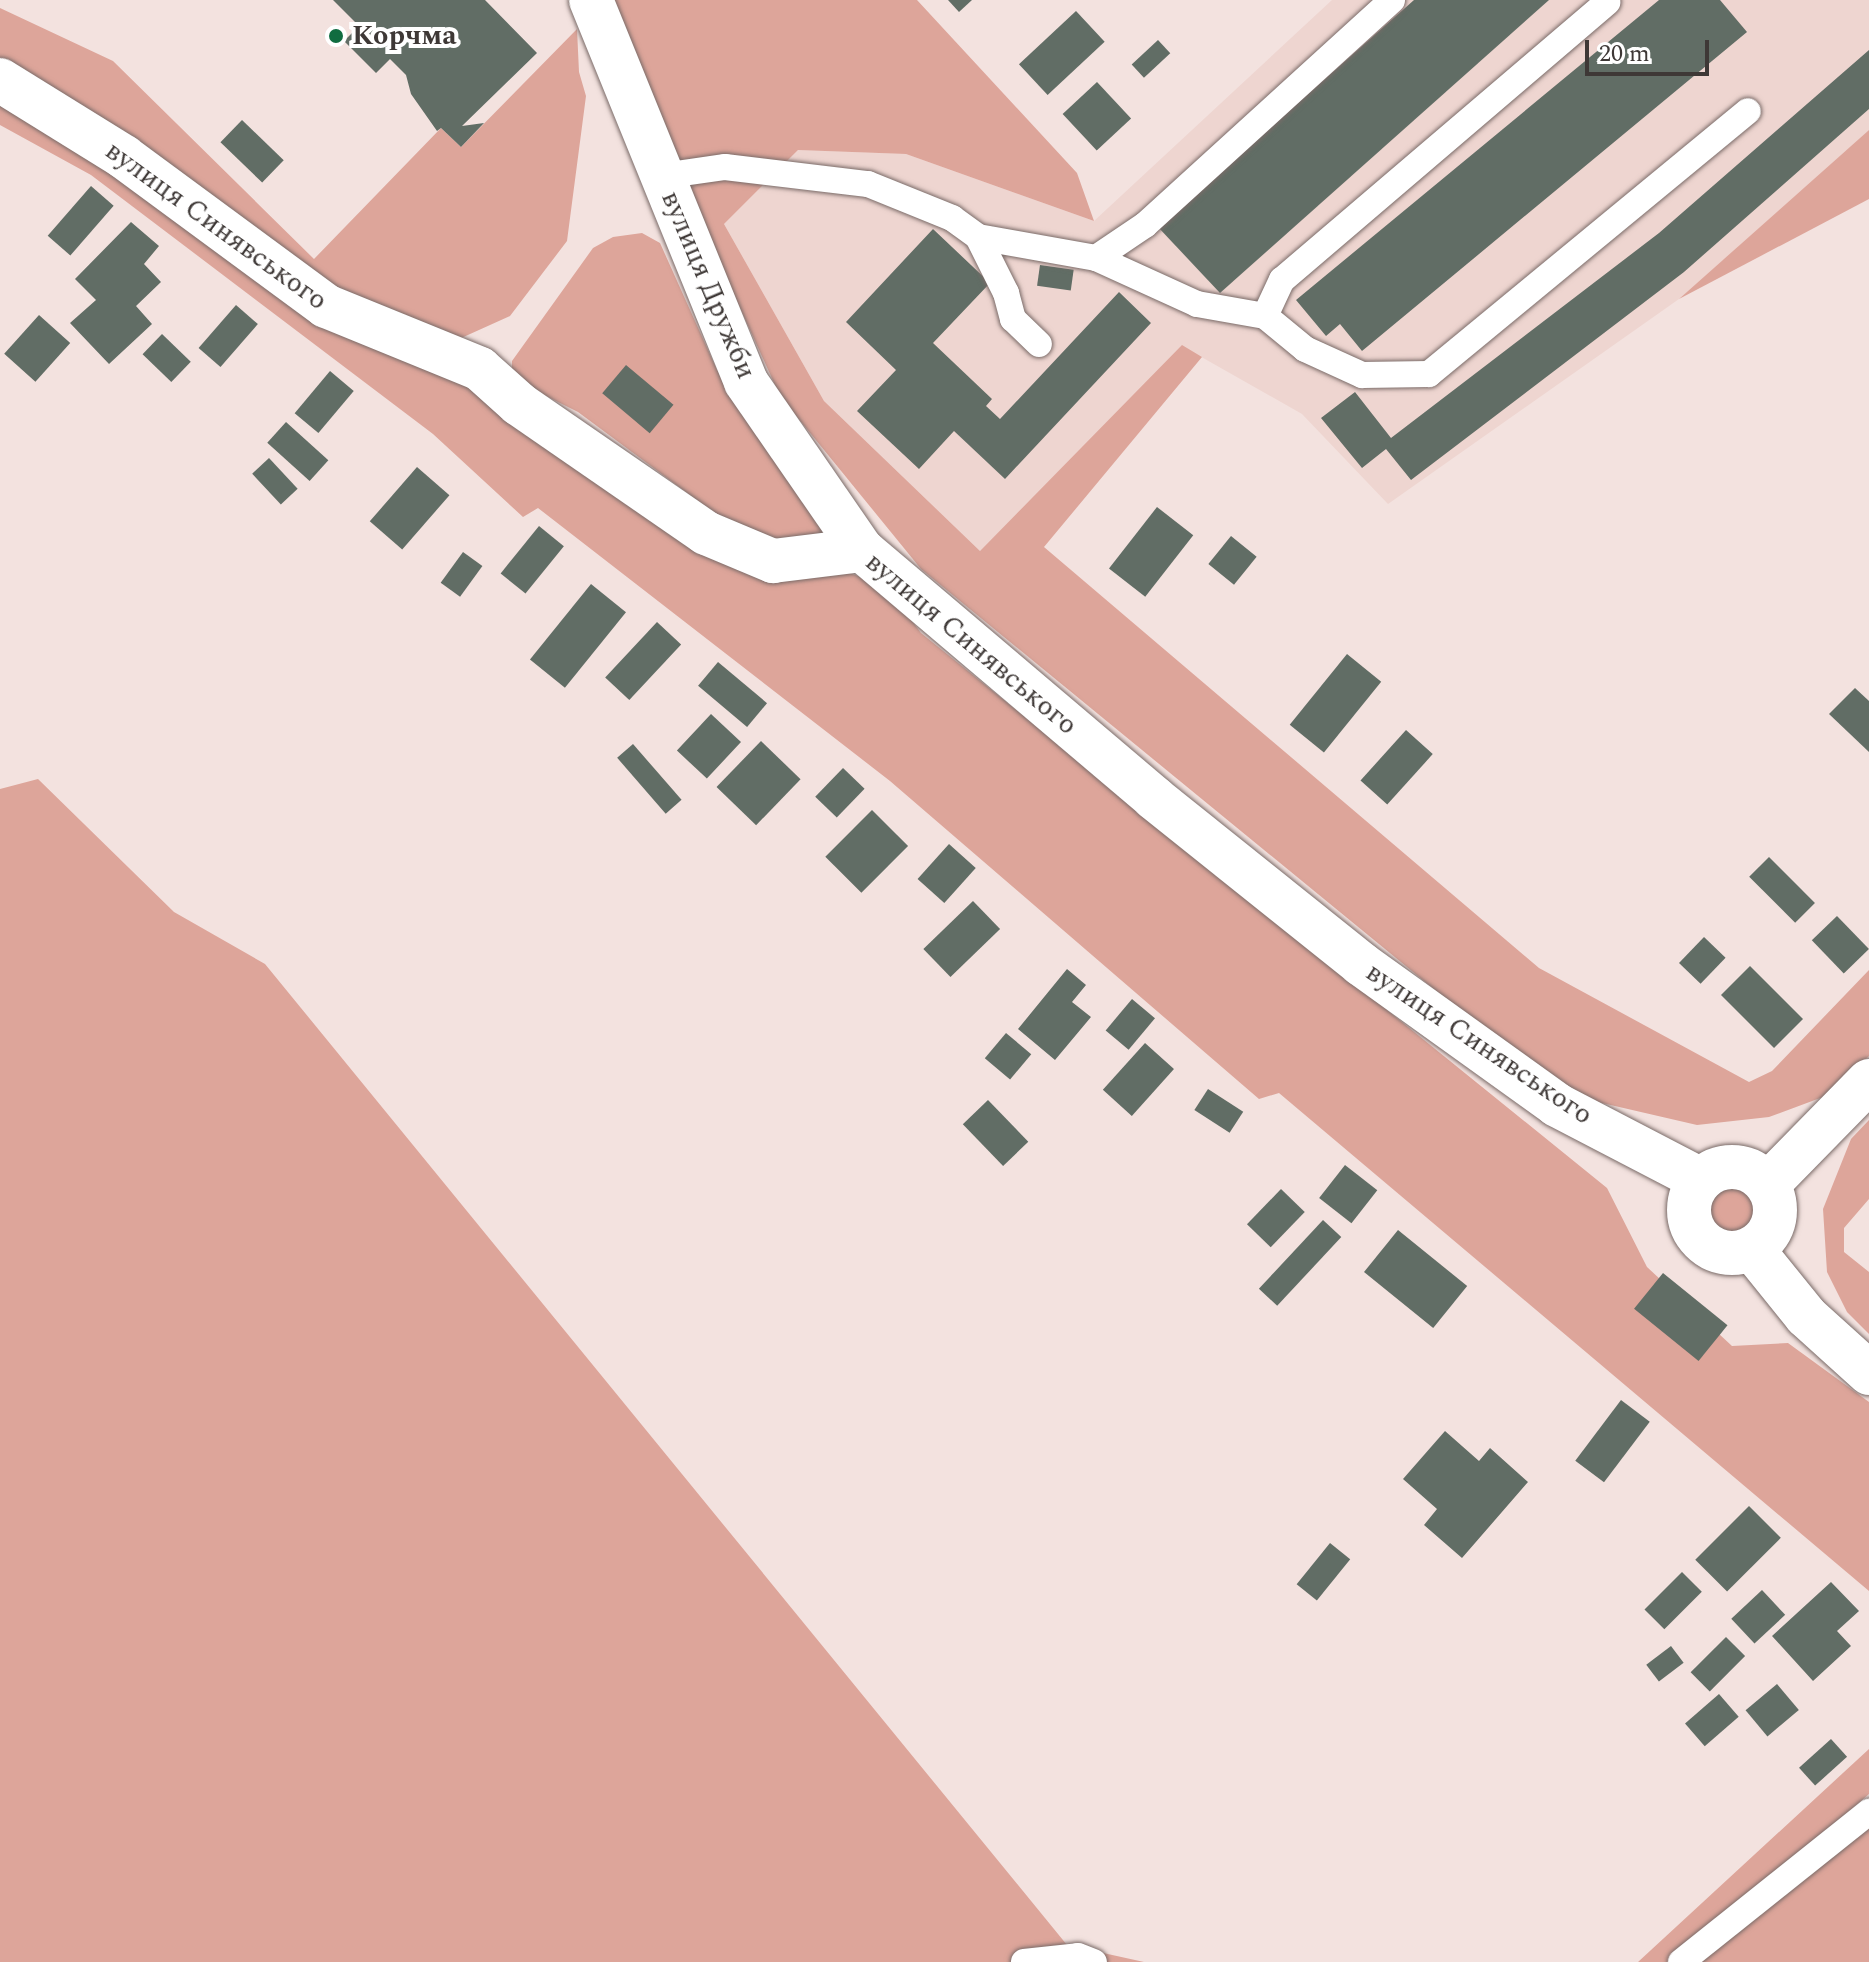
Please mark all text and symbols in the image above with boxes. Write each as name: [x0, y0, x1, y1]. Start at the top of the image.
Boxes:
place label: Корчма: [352, 19, 457, 53]
scale bar: [1589, 24, 1713, 74]
marker: Корчма: [327, 27, 345, 45]
text: 20 m: [1599, 36, 1650, 72]
street label: вулиця Синявського: [98, 134, 334, 318]
street label: вулиця Дружби: [653, 186, 763, 384]
street label: вулиця Синявського: [858, 546, 1084, 742]
street label: вулиця Синявського: [1359, 956, 1599, 1132]

